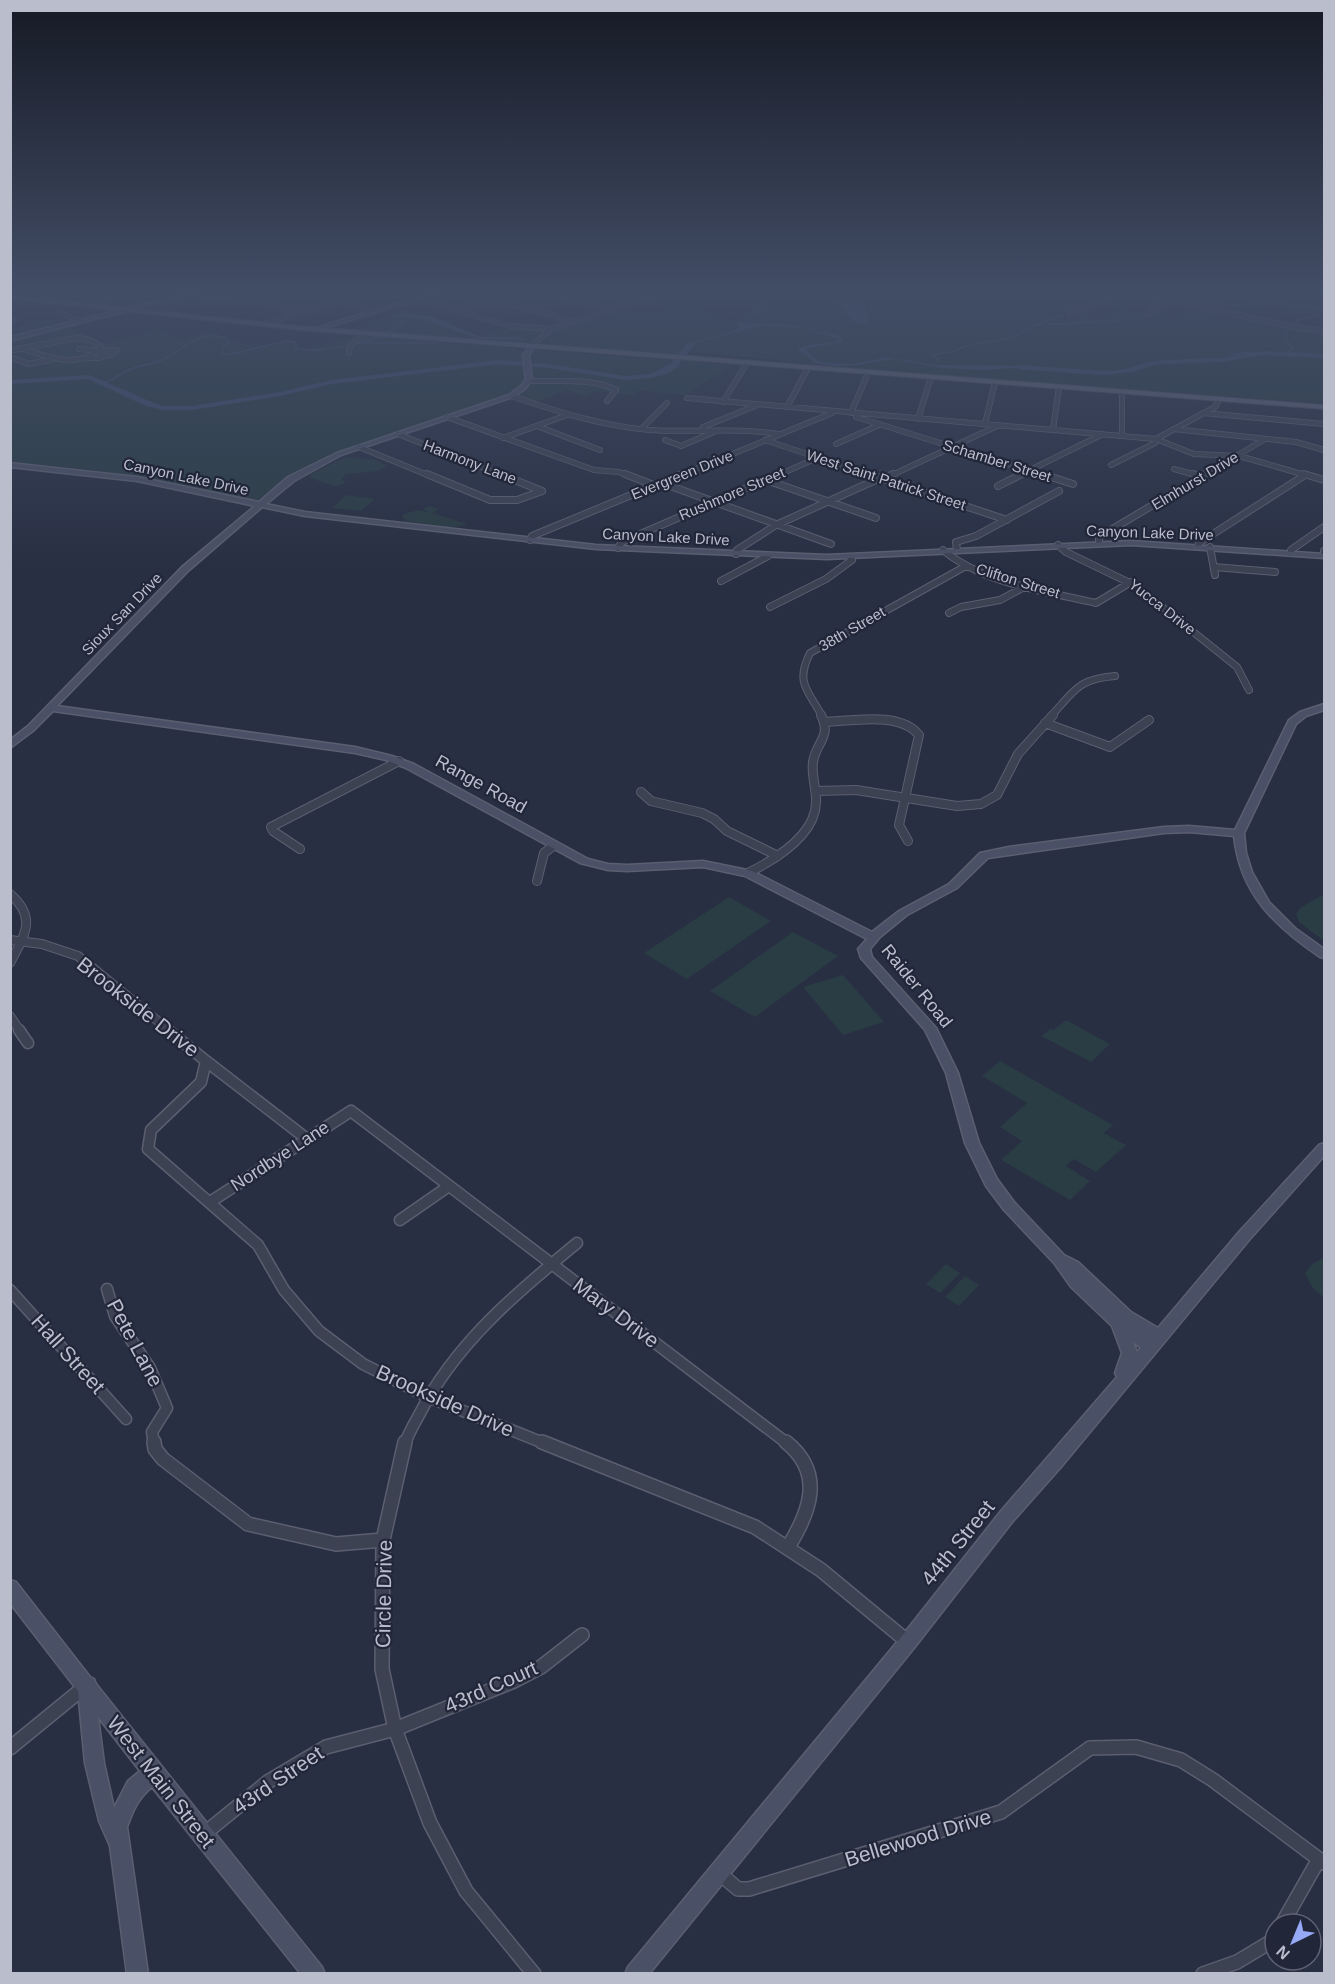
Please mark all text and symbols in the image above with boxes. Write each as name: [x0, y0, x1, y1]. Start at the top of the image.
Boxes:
street label: Harmony Lane: [421, 436, 519, 487]
street label: Schamber Street: [941, 436, 1054, 485]
street label: Evergreen Drive: [628, 446, 735, 503]
street label: West Saint Patrick Street: [804, 446, 969, 514]
street label: Elmhurst Drive: [1148, 448, 1241, 513]
street label: Canyon Lake Drive: [122, 455, 250, 498]
street label: Rushmore Street: [676, 463, 788, 524]
street label: Canyon Lake Drive: [1086, 522, 1214, 543]
street label: Canyon Lake Drive: [602, 525, 730, 548]
street label: Clifton Street: [974, 560, 1063, 602]
street label: Sioux San Drive: [78, 569, 165, 658]
street label: Yucca Drive: [1126, 575, 1199, 638]
street label: 38th Street: [816, 602, 888, 654]
street label: Range Road: [432, 751, 530, 817]
street label: Raider Road: [877, 940, 957, 1032]
street label: Brookside Drive: [73, 952, 204, 1061]
street label: Nordbye Lane: [227, 1117, 333, 1195]
street label: Mary Drive: [569, 1273, 664, 1352]
street label: Pete Lane: [103, 1295, 168, 1390]
street label: Hall Street: [27, 1310, 110, 1398]
street label: Brookside Drive: [373, 1360, 518, 1441]
street label: 44th Street: [916, 1495, 999, 1590]
street label: Circle Drive: [371, 1540, 396, 1648]
street label: 43rd Court: [441, 1656, 541, 1717]
street label: West Main Street: [103, 1711, 220, 1852]
street label: 43rd Street: [228, 1741, 327, 1818]
street label: Bellewood Drive: [842, 1804, 994, 1871]
north arrow: [1263, 1912, 1323, 1972]
text: N: [1273, 1942, 1293, 1963]

